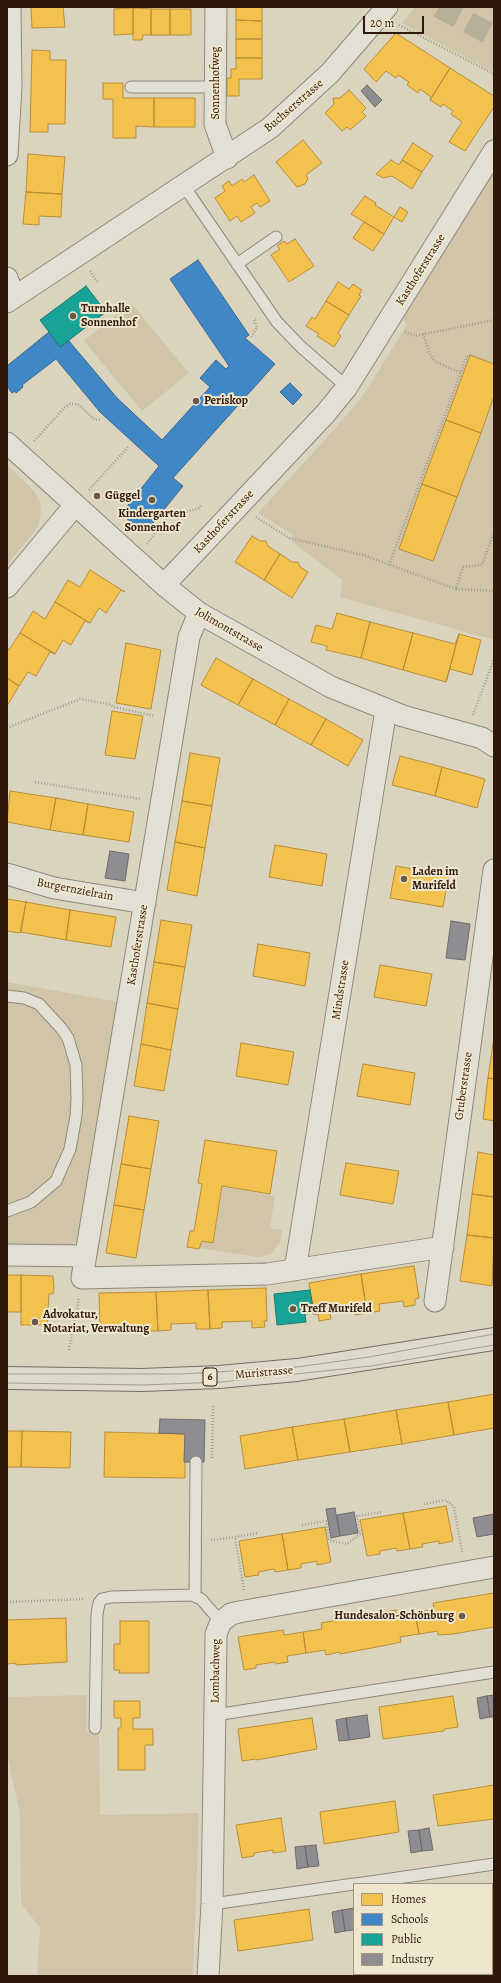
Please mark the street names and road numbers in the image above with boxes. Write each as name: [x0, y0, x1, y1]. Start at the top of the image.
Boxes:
street label: Sonnenhofweg: [209, 46, 223, 120]
street label: Buchserstrasse: [261, 76, 327, 136]
street label: Kasthoferstrasse: [393, 232, 449, 308]
street label: Kasthoferstrasse: [191, 487, 257, 557]
street label: Jolimontstrasse: [192, 605, 266, 655]
street label: Burgernzielrain: [35, 875, 115, 905]
street label: Kasthoferstrasse: [124, 903, 152, 987]
street label: Mindstrasse: [329, 959, 353, 1021]
street label: Gruberstrasse: [452, 1051, 476, 1121]
street label: Muristrasse: [234, 1363, 294, 1383]
road number: 6: [203, 1368, 217, 1386]
street label: Lombachweg: [208, 1639, 224, 1703]

